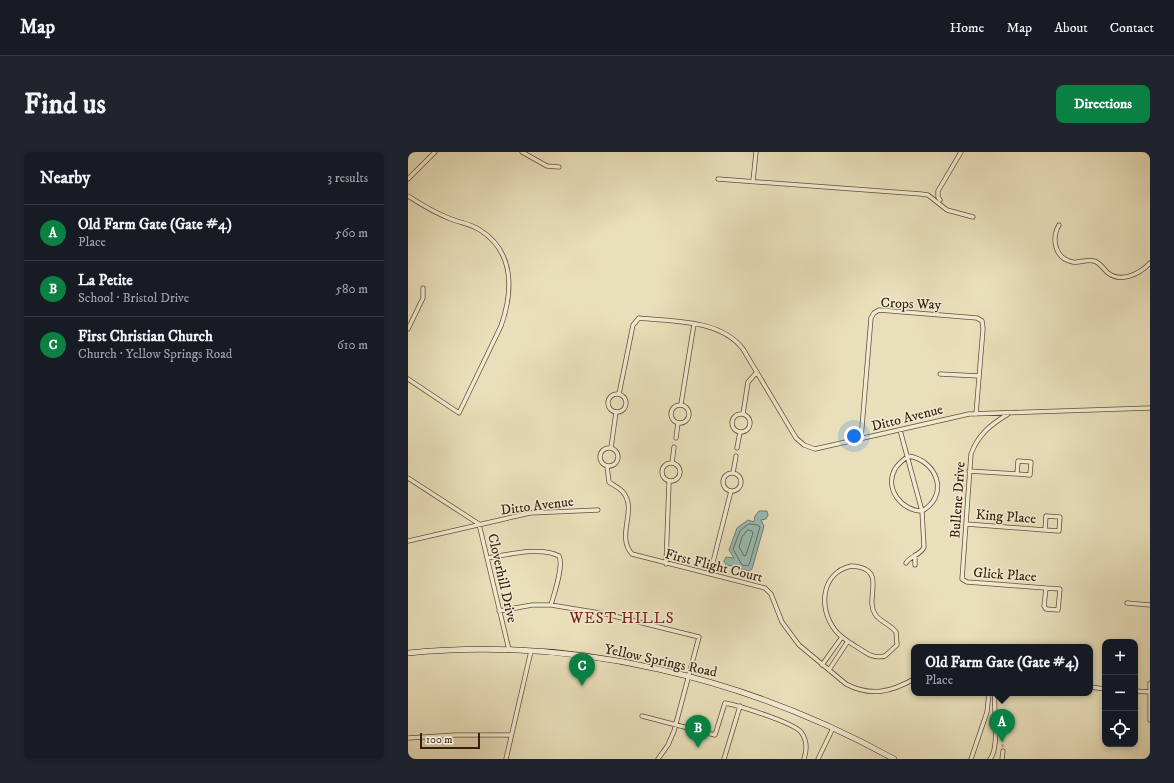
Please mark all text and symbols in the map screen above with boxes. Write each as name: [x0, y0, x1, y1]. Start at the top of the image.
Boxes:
text: Map: [20, 16, 55, 39]
text: Home: [950, 19, 984, 37]
text: Map: [1006, 19, 1032, 37]
text: About: [1054, 19, 1088, 37]
text: Contact: [1110, 19, 1154, 37]
button: Directions: [1056, 85, 1150, 123]
text: Find us: [24, 87, 106, 122]
text: Nearby: [40, 167, 90, 189]
text: 3 results: [327, 170, 368, 186]
text: Old Farm Gate (Gate #4): [78, 215, 232, 234]
text: A: [49, 225, 57, 241]
text: 560 m: [335, 225, 368, 241]
text: Place: [78, 234, 106, 250]
text: La Petite: [78, 271, 133, 290]
text: B: [49, 281, 57, 297]
text: 580 m: [336, 281, 368, 297]
text: School · Bristol Drive: [78, 290, 189, 306]
street label: Crops Way: [880, 294, 942, 314]
text: First Christian Church: [78, 327, 213, 346]
text: C: [49, 337, 57, 353]
text: 610 m: [337, 337, 368, 353]
text: Church · Yellow Springs Road: [78, 346, 232, 362]
street label: Ditto Avenue: [870, 400, 945, 436]
your location: [844, 426, 864, 446]
street label: Bullene Drive: [946, 461, 970, 539]
street label: Ditto Avenue: [500, 493, 575, 519]
street label: King Place: [975, 506, 1037, 528]
street label: Cloverhill Drive: [483, 532, 521, 625]
street label: First Flight Court: [663, 545, 765, 587]
street label: Glick Place: [973, 564, 1037, 586]
district label: WEST HILLS: [568, 609, 675, 628]
map controls: [1102, 639, 1138, 747]
button: +: [1102, 639, 1138, 675]
street label: Yellow Springs Road: [603, 640, 719, 682]
popup: [911, 644, 1093, 696]
pin: C: [569, 653, 595, 686]
text: Old Farm Gate (Gate #4): [925, 653, 1079, 672]
text: Place: [925, 672, 953, 688]
button: −: [1102, 675, 1138, 711]
pin: A: [989, 709, 1015, 742]
button: locate: [1102, 711, 1138, 747]
pin: B: [685, 715, 711, 748]
scale bar: [420, 731, 480, 750]
text: 100 m: [426, 733, 452, 747]

